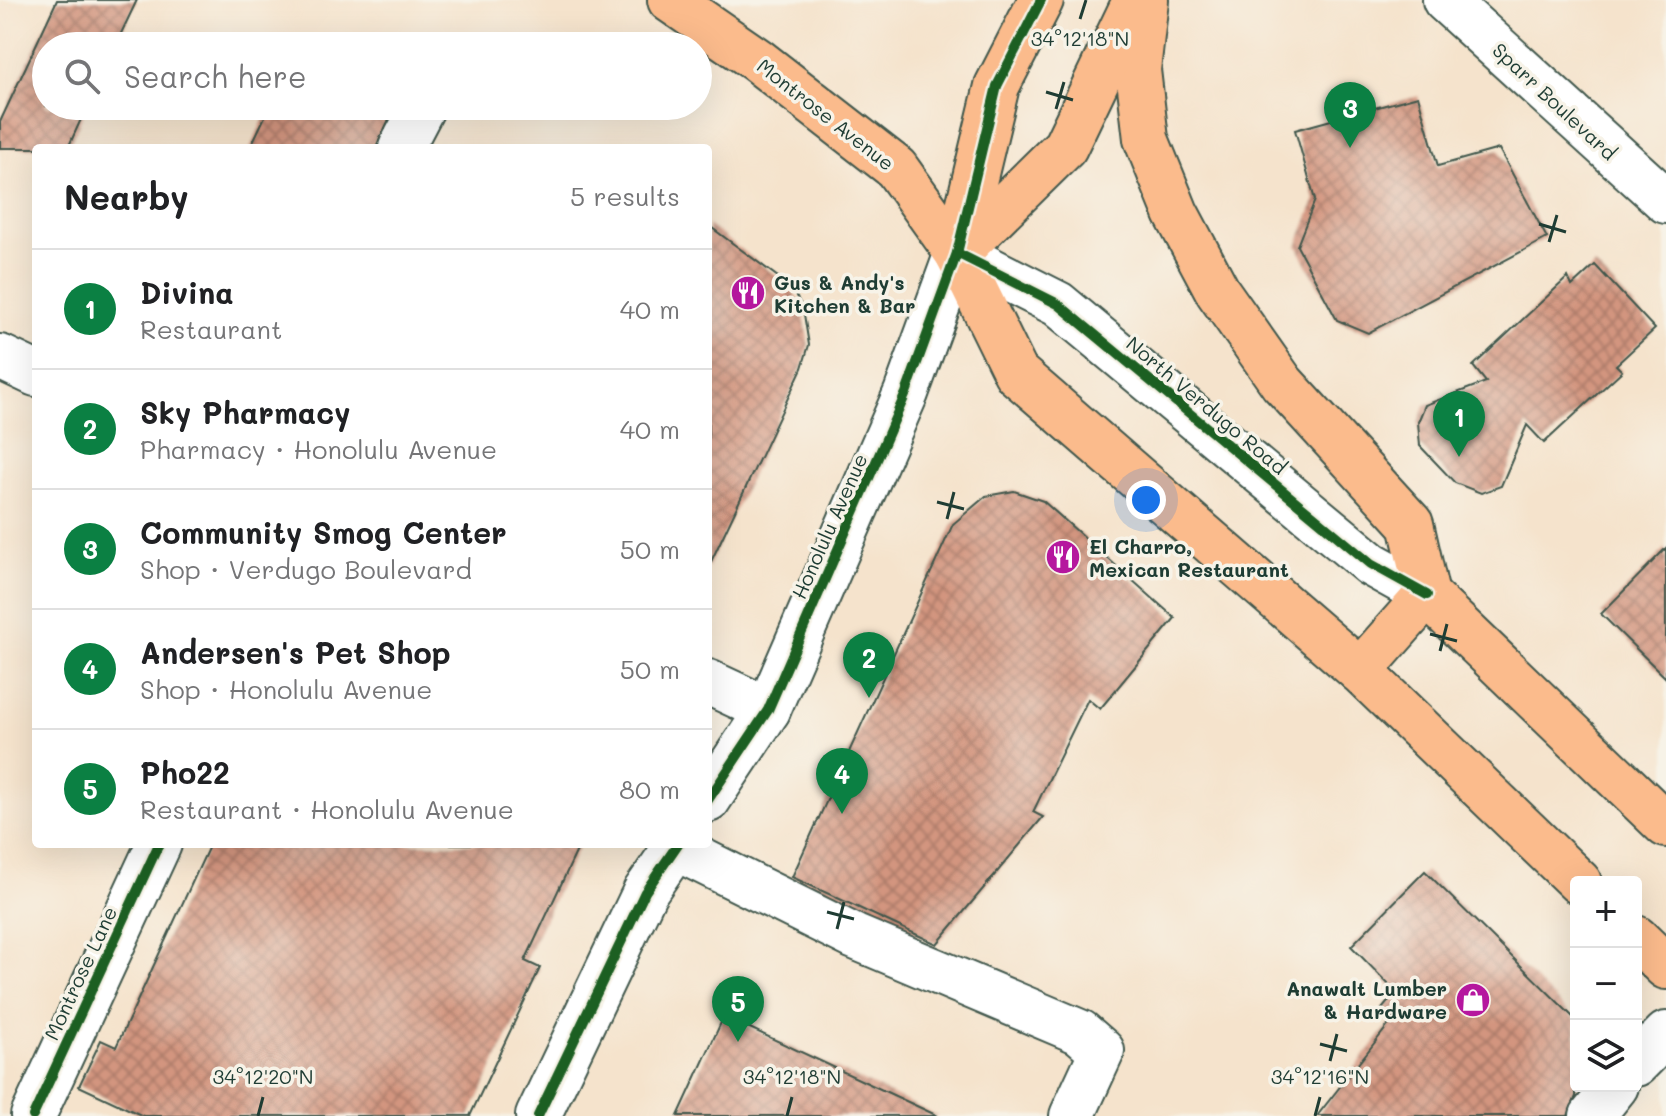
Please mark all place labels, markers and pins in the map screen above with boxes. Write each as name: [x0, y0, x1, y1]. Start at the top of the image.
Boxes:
pin: 3: [1324, 82, 1376, 148]
place label: Gus & Andy's Kitchen & Bar: [774, 269, 915, 318]
restaurant icon: Gus & Andy's Kitchen & Bar: [729, 274, 767, 312]
pin: 1: [1433, 391, 1485, 457]
place label: El Charro, Mexican Restaurant: [1089, 533, 1289, 582]
restaurant icon: El Charro, Mexican Restaurant: [1044, 538, 1082, 576]
pin: 2: [843, 632, 895, 698]
pin: 4: [816, 748, 868, 814]
place label: Anawalt Lumber & Hardware: [1286, 975, 1447, 1024]
pin: 5: [712, 976, 764, 1042]
shop icon: Anawalt Lumber & Hardware: [1454, 981, 1492, 1019]

